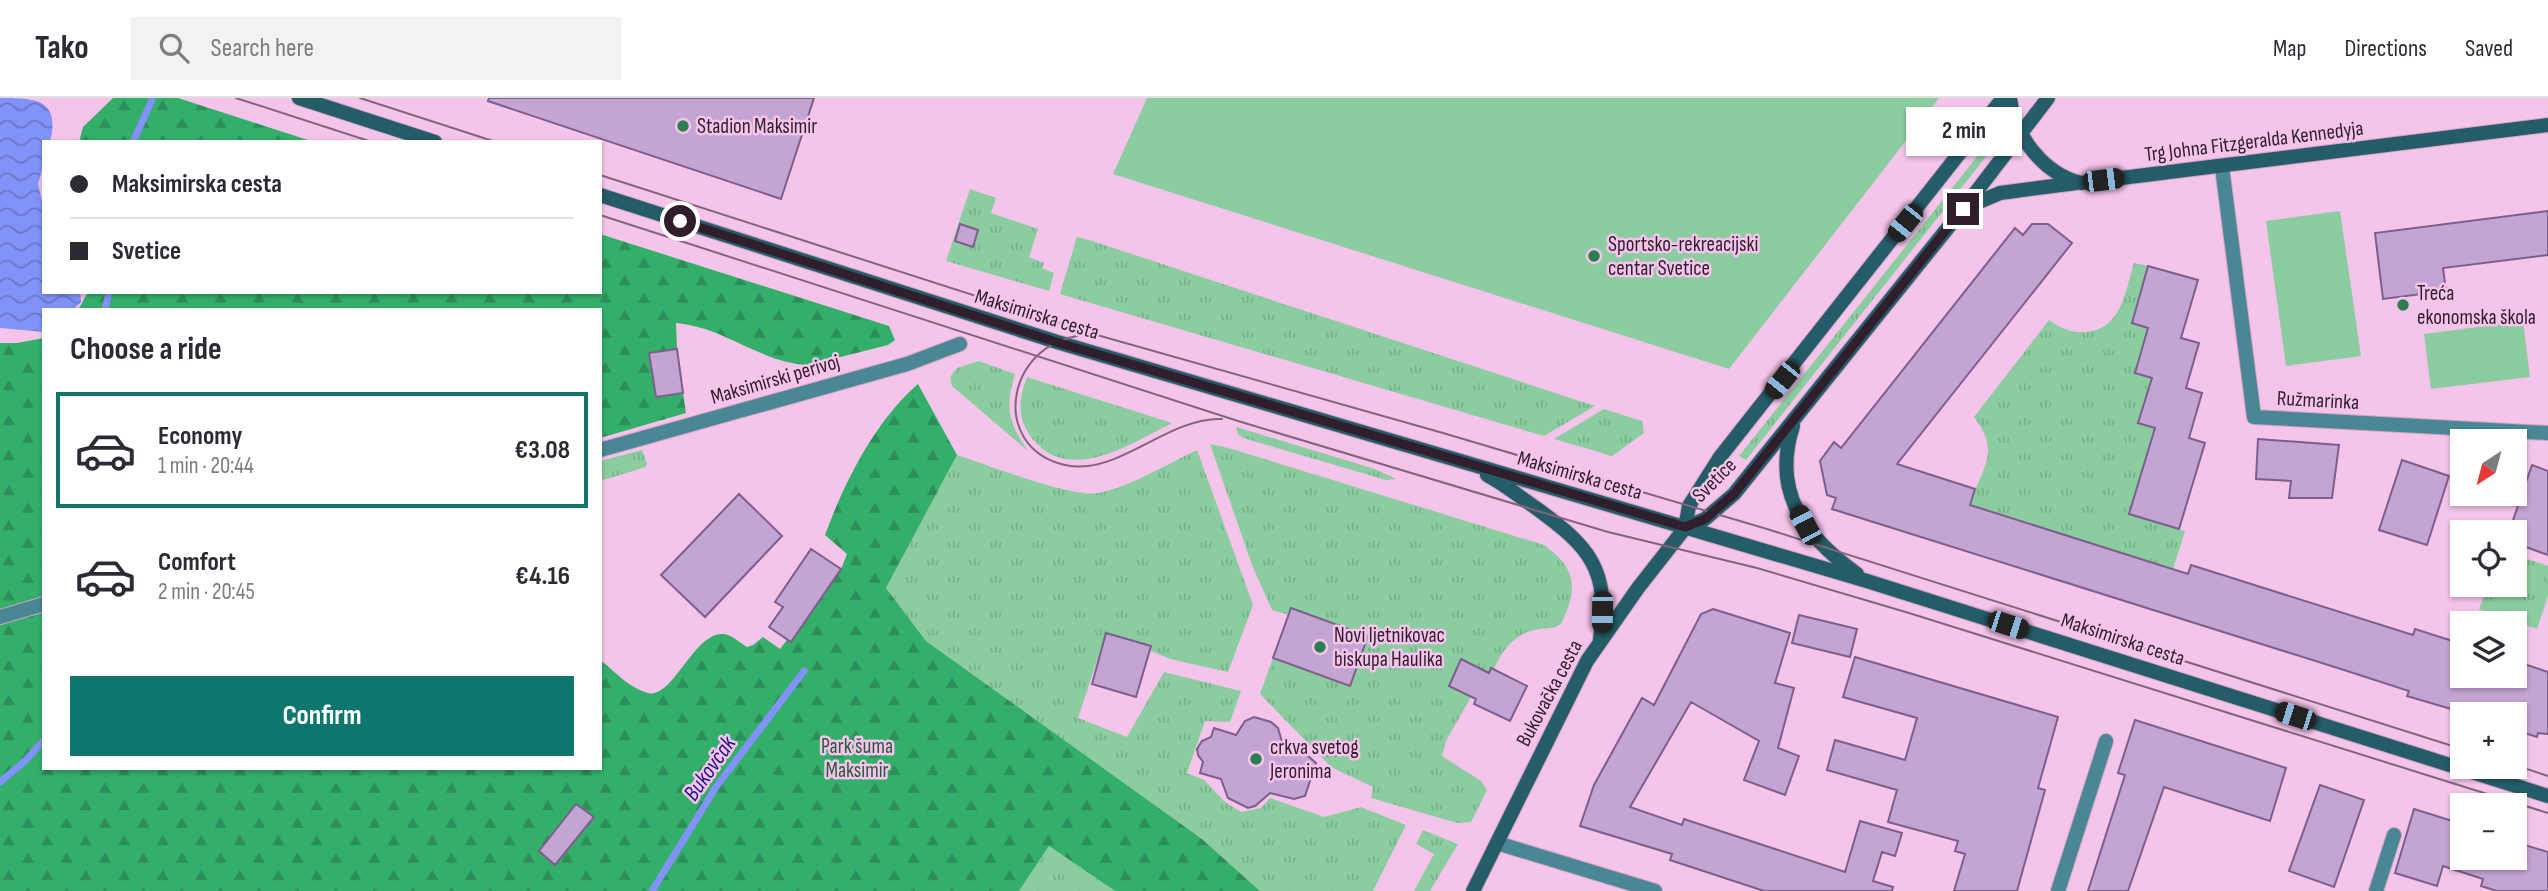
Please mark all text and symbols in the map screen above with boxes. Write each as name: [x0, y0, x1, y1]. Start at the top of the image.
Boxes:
search box: [131, 17, 621, 80]
text: Tako: [35, 28, 89, 68]
icon: search: [155, 29, 193, 67]
text: Search here: [211, 33, 314, 64]
text: Map: [2273, 34, 2306, 63]
text: Directions: [2344, 34, 2427, 63]
text: Saved: [2465, 34, 2513, 63]
callout: 2 min: [1905, 108, 2021, 156]
place label: Stadion Maksimir: [697, 114, 817, 139]
street label: Trg Johna Fitzgeralda Kennedyja: [2143, 116, 2365, 167]
text: 2 min: [1942, 117, 1986, 145]
marker: Stadion Maksimir: [675, 118, 691, 134]
car: [2081, 167, 2126, 193]
text: Maksimirska cesta: [112, 169, 282, 200]
route end: [1947, 193, 1979, 225]
car: [1884, 200, 1927, 246]
route start: [664, 205, 696, 237]
place label: Sportsko-rekreacijski centar Svetice: [1608, 232, 1759, 281]
text: Svetice: [112, 236, 181, 267]
marker: Sportsko-rekreacijski centar Svetice: [1586, 248, 1602, 264]
place label: Treća ekonomska škola: [2417, 281, 2536, 330]
street label: Maksimirska cesta: [972, 284, 1102, 345]
marker: Treća ekonomska škola: [2395, 297, 2411, 313]
text: Choose a ride: [70, 330, 222, 369]
street label: Maksimirski perivoj: [708, 349, 843, 410]
car: [1761, 357, 1804, 403]
street label: Ružmarinka: [2276, 386, 2360, 415]
icon: car: [74, 419, 137, 482]
text: Economy: [158, 421, 242, 452]
north arrow: [2450, 429, 2527, 506]
map controls: [2450, 429, 2527, 870]
text: €3.08: [515, 435, 570, 466]
street label: Maksimirska cesta: [1515, 446, 1645, 505]
text: 1 min · 20:44: [158, 452, 254, 480]
street label: Svetice: [1687, 453, 1742, 508]
car: [1786, 502, 1825, 548]
button: locate: [2450, 520, 2527, 597]
icon: car: [74, 545, 137, 608]
text: Comfort: [158, 547, 236, 578]
text: €4.16: [515, 561, 570, 592]
text: 2 min · 20:45: [158, 578, 255, 606]
car: [1592, 591, 1613, 633]
street label: Maksimirska cesta: [2058, 608, 2188, 671]
car: [1985, 609, 2032, 641]
button: layers: [2450, 611, 2527, 688]
place label: Novi ljetnikovac biskupa Haulika: [1334, 623, 1445, 672]
street label: Bukovačka cesta: [1511, 636, 1588, 751]
marker: Novi ljetnikovac biskupa Haulika: [1312, 639, 1328, 655]
button: Confirm: [70, 676, 574, 756]
car: [2272, 700, 2319, 732]
button: +: [2450, 702, 2527, 779]
water label: Bukovčak: [678, 730, 743, 806]
park label: Park šuma Maksimir: [821, 734, 893, 783]
place label: crkva svetog Jeronima: [1269, 735, 1359, 784]
marker: crkva svetog Jeronima: [1248, 751, 1264, 767]
button: −: [2450, 793, 2527, 870]

